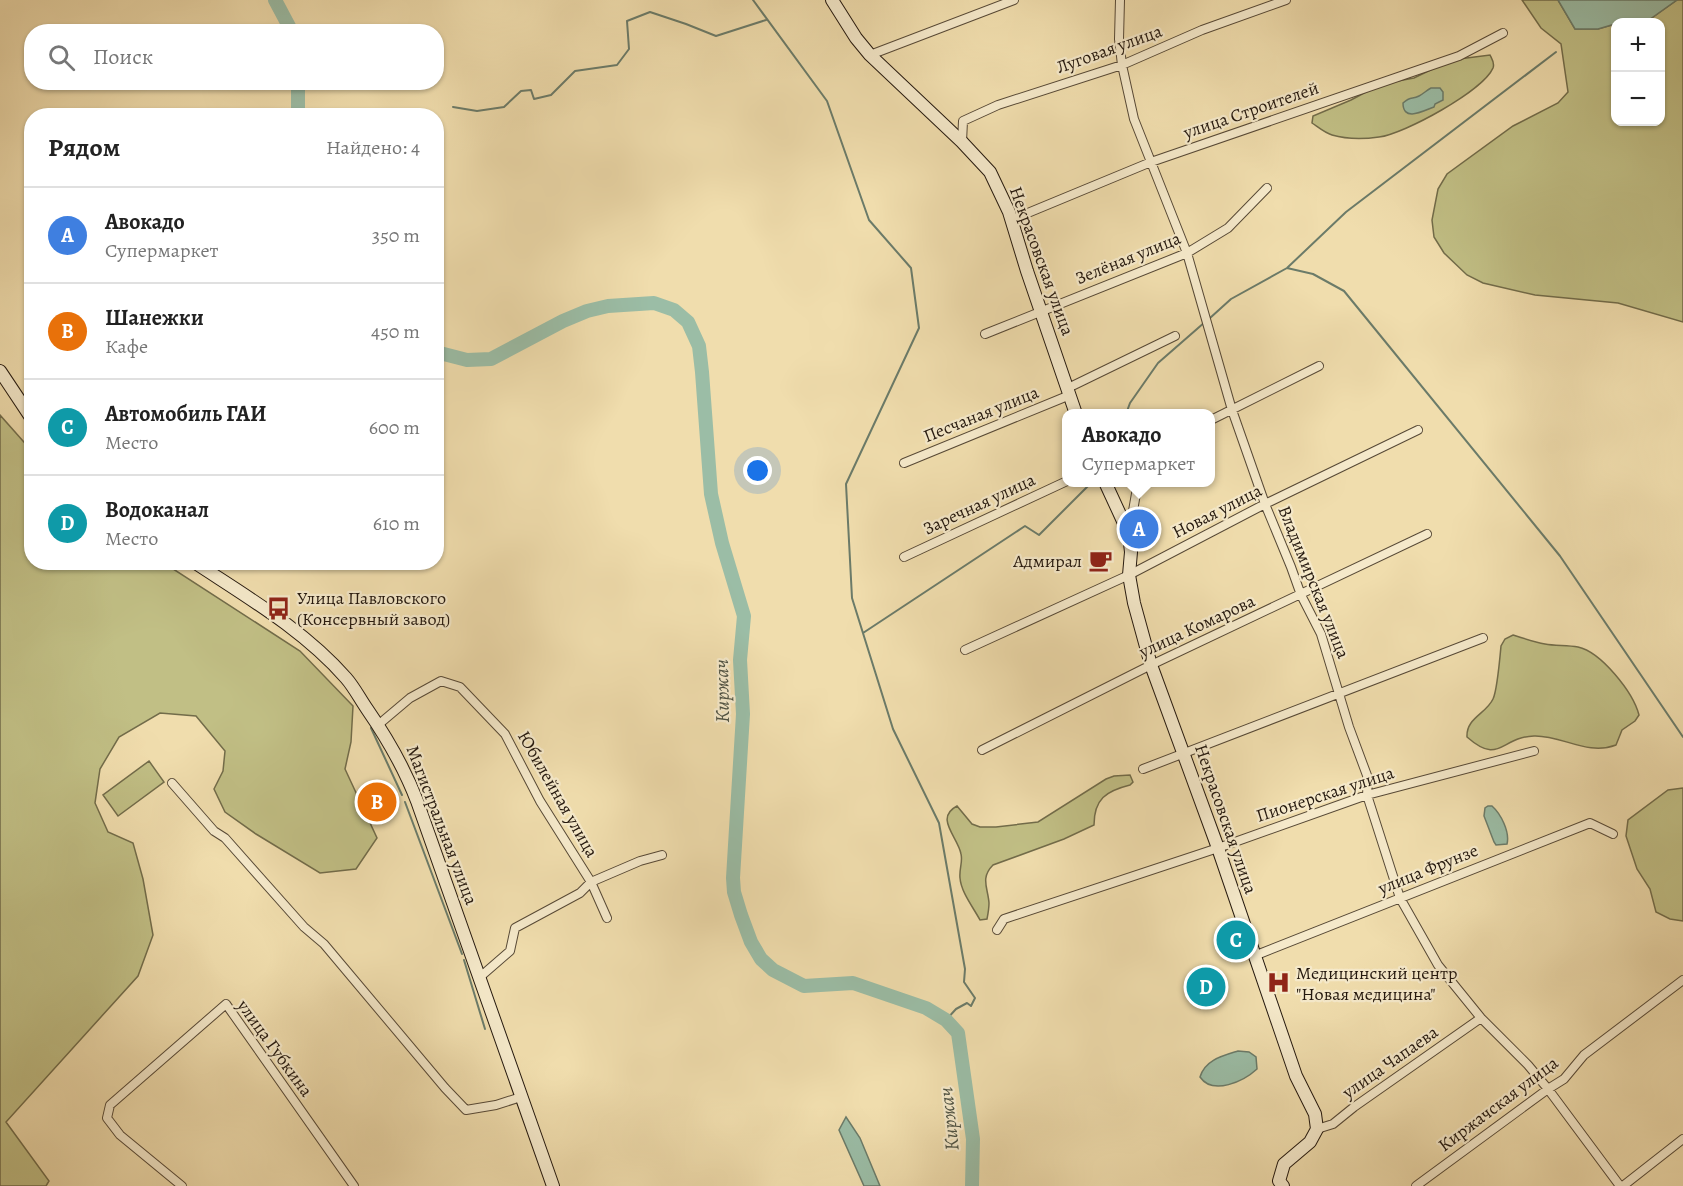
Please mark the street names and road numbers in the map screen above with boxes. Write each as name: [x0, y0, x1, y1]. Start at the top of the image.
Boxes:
street label: Луговая улица: [1053, 19, 1166, 79]
street label: улица Строителей: [1179, 76, 1322, 145]
street label: Некрасовская улица: [1004, 183, 1080, 340]
street label: Зелёная улица: [1072, 226, 1185, 290]
street label: Песчаная улица: [920, 380, 1043, 448]
street label: Заречная улица: [919, 467, 1040, 540]
street label: Новая улица: [1168, 478, 1266, 544]
street label: Владимирская улица: [1272, 502, 1356, 663]
street label: улица Комарова: [1134, 588, 1260, 664]
street label: Юбилейная улица: [512, 726, 604, 862]
street label: Некрасовская улица: [1189, 741, 1263, 898]
street label: Магистральная улица: [401, 742, 484, 909]
street label: Пионерская улица: [1253, 760, 1398, 828]
street label: улица Фрунзе: [1373, 838, 1482, 900]
street label: улица Губкина: [231, 994, 319, 1102]
street label: улица Чапаева: [1337, 1020, 1443, 1104]
street label: Киржачская улица: [1433, 1051, 1563, 1157]

